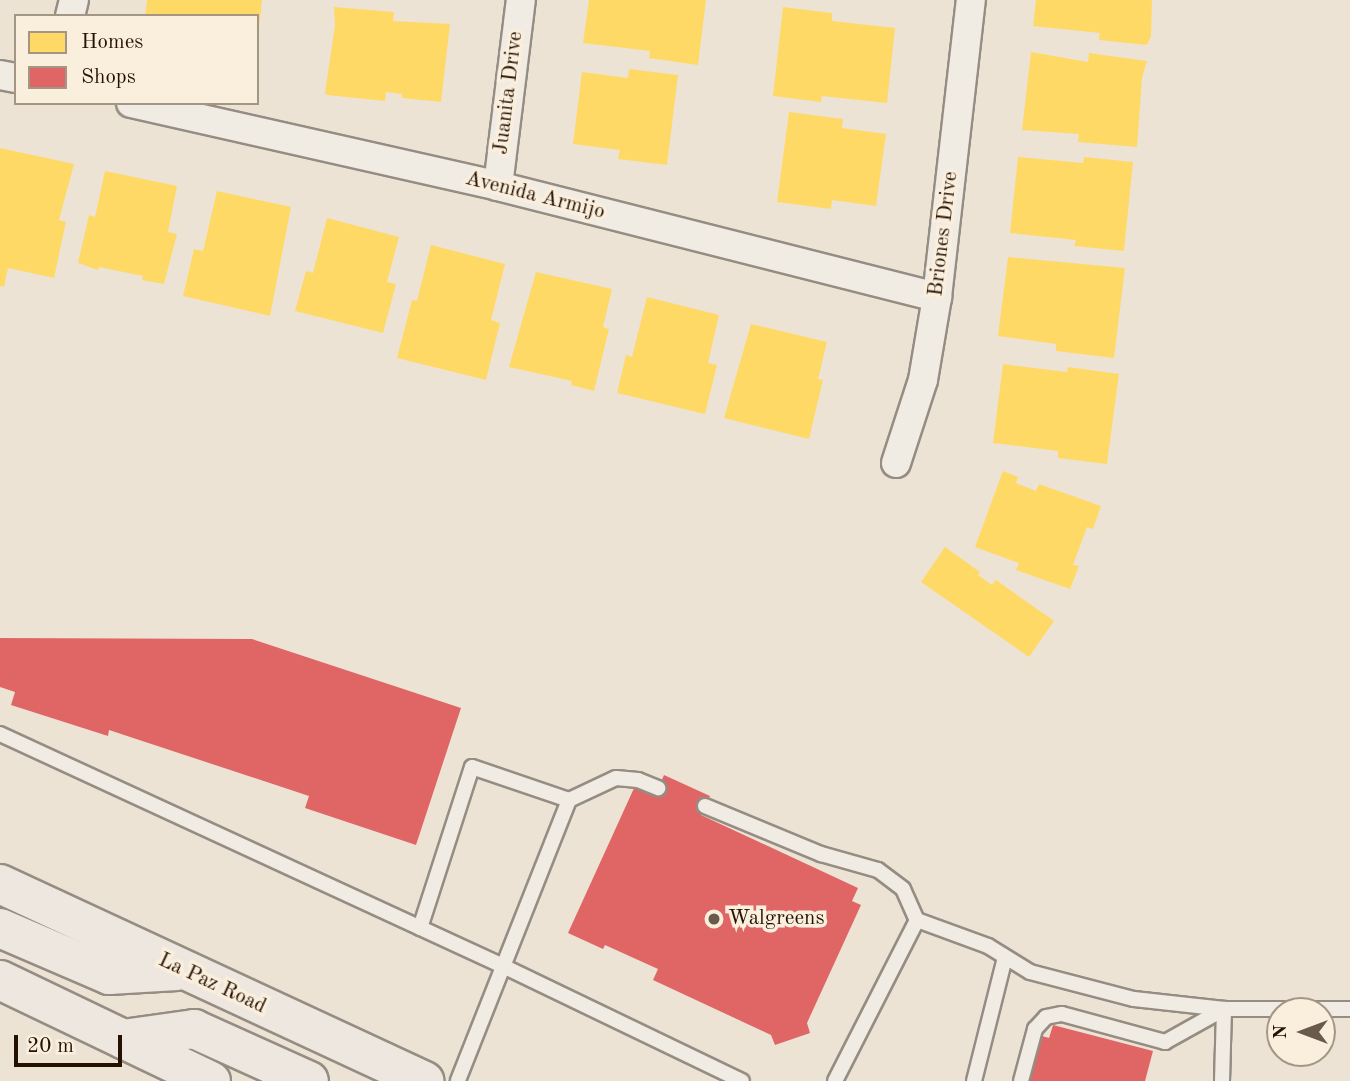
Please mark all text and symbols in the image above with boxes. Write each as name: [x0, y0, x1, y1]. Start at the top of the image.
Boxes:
legend: [14, 14, 259, 105]
street label: Juanita Drive: [489, 30, 529, 156]
text: Homes: [81, 32, 143, 53]
text: Shops: [81, 67, 136, 88]
street label: Avenida Armijo: [463, 166, 607, 226]
street label: Briones Drive: [924, 170, 964, 298]
place label: Walgreens: [728, 906, 825, 932]
marker: Walgreens: [706, 911, 722, 927]
street label: La Paz Road: [154, 948, 270, 1020]
north arrow: [1266, 997, 1336, 1067]
scale bar: [18, 1021, 126, 1066]
text: N: [1272, 1025, 1291, 1039]
text: 20 m: [27, 1036, 74, 1057]

